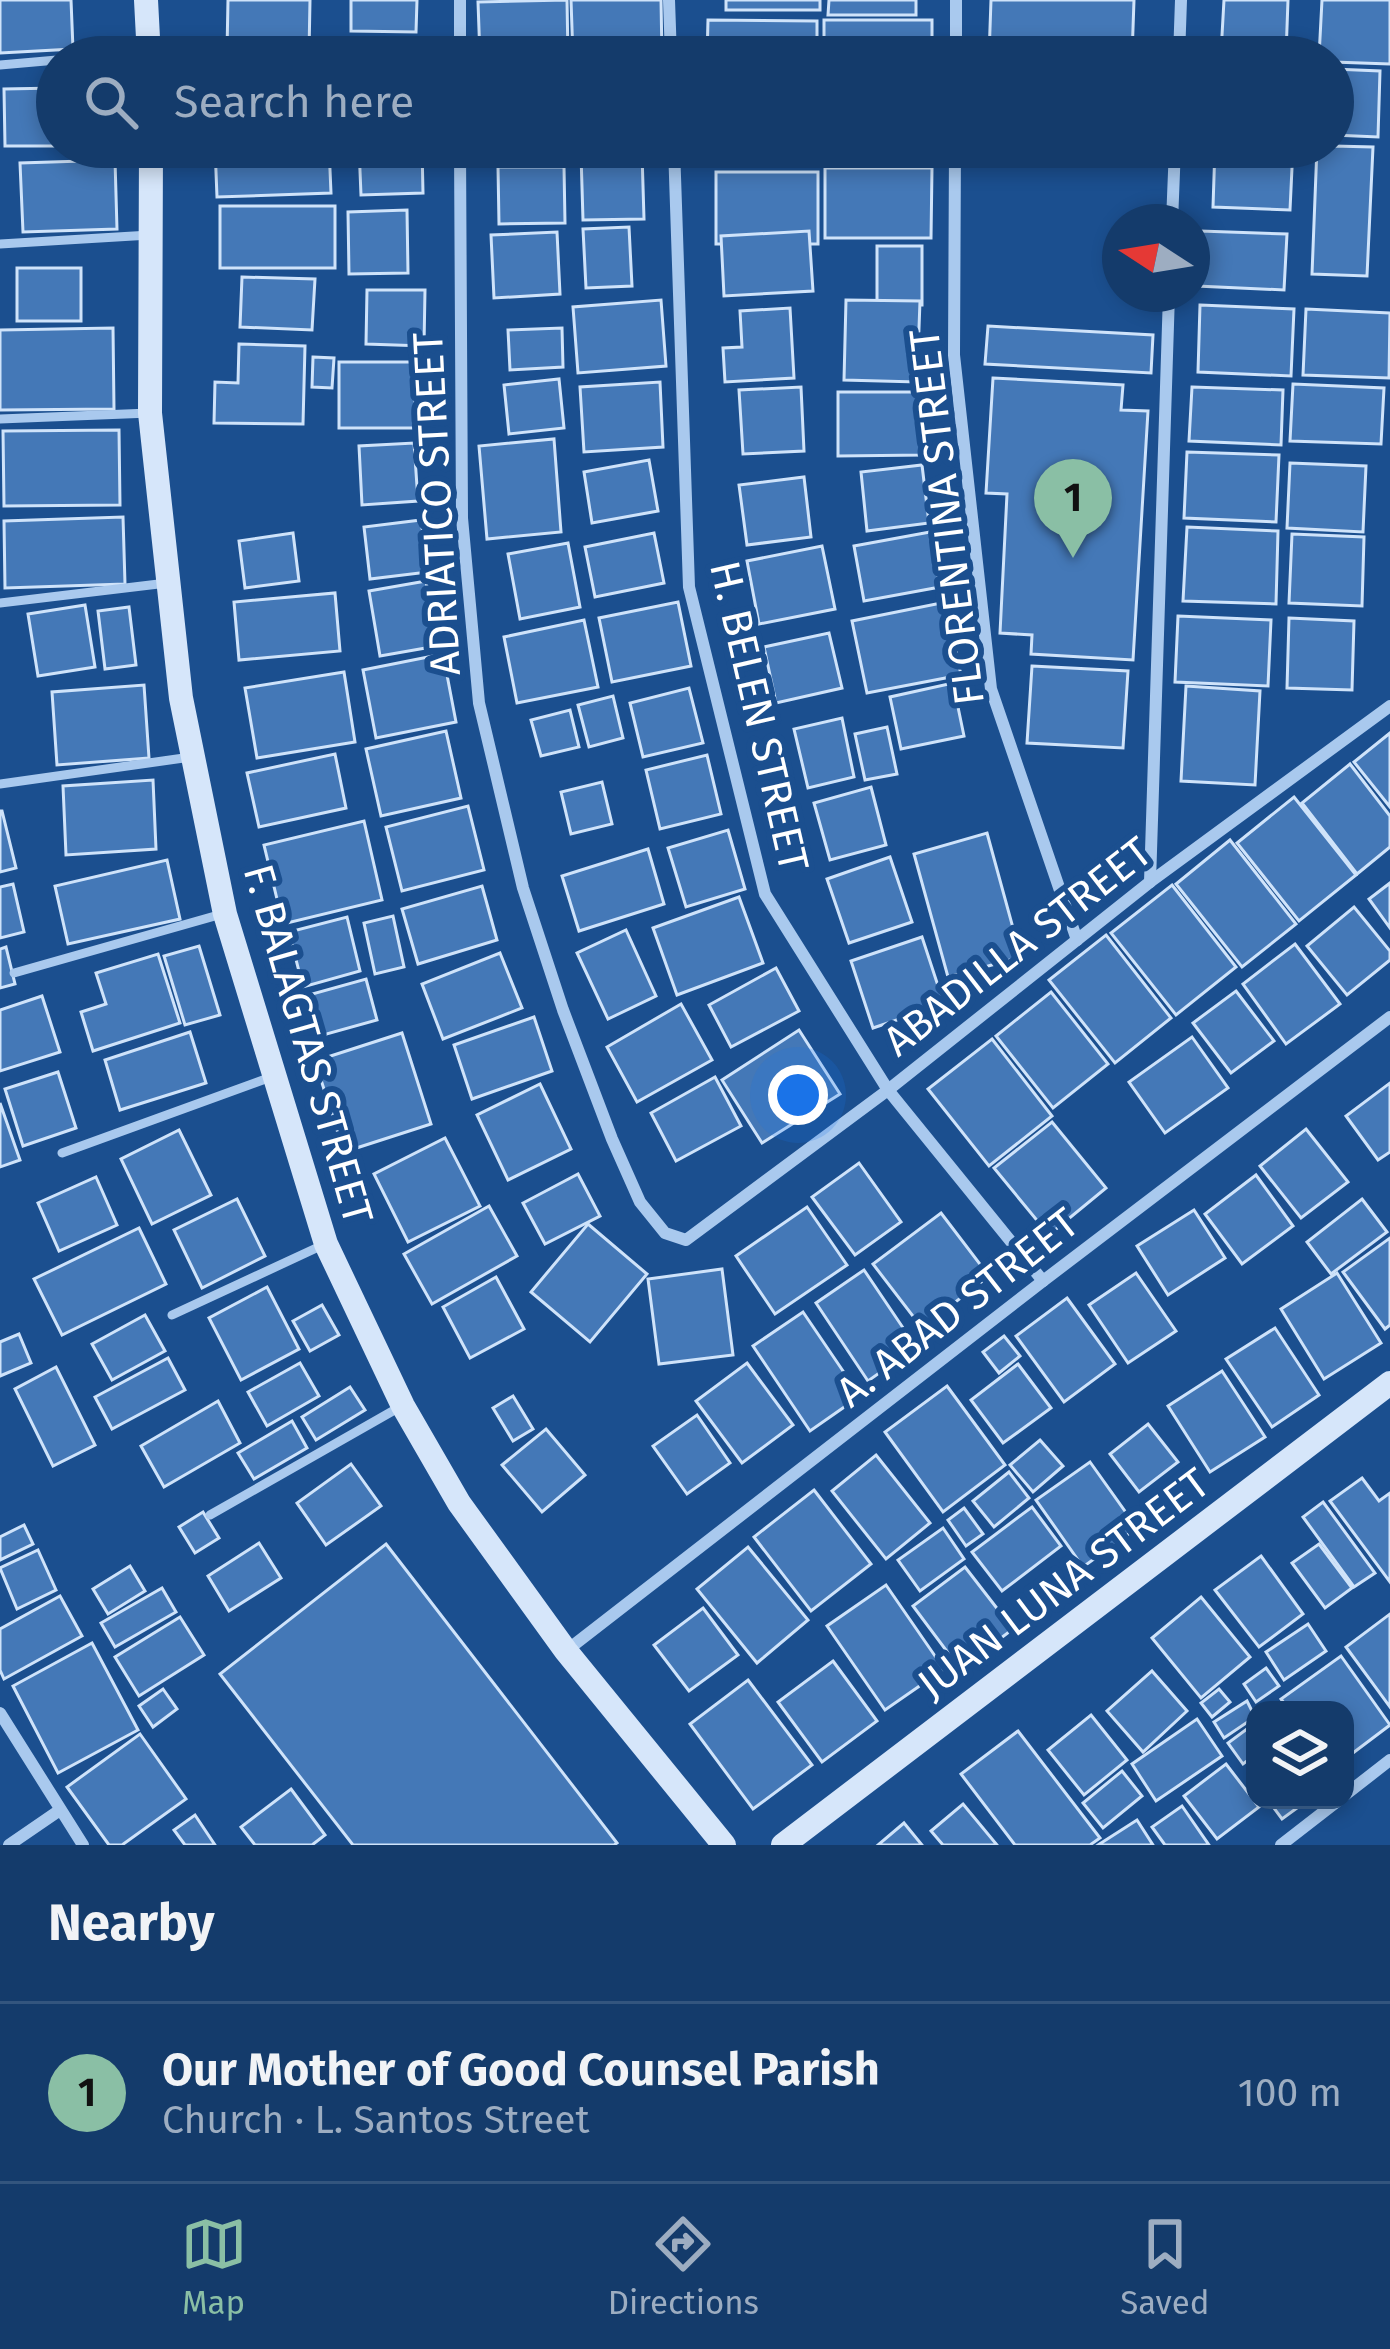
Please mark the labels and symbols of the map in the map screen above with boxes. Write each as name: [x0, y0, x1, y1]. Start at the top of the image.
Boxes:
north arrow: [1102, 204, 1210, 312]
street label: FLORENTINA STREET: [899, 325, 995, 708]
street label: ADRIATICO STREET: [403, 331, 471, 677]
pin: 1: [1034, 459, 1112, 558]
street label: H. BELEN STREET: [699, 556, 819, 876]
street label: ABADILLA STREET: [874, 827, 1162, 1067]
street label: F. BALAGTAS STREET: [233, 859, 383, 1230]
your location: [768, 1065, 828, 1125]
street label: A. ABAD STREET: [827, 1198, 1089, 1418]
street label: JUAN LUNA STREET: [908, 1458, 1219, 1709]

